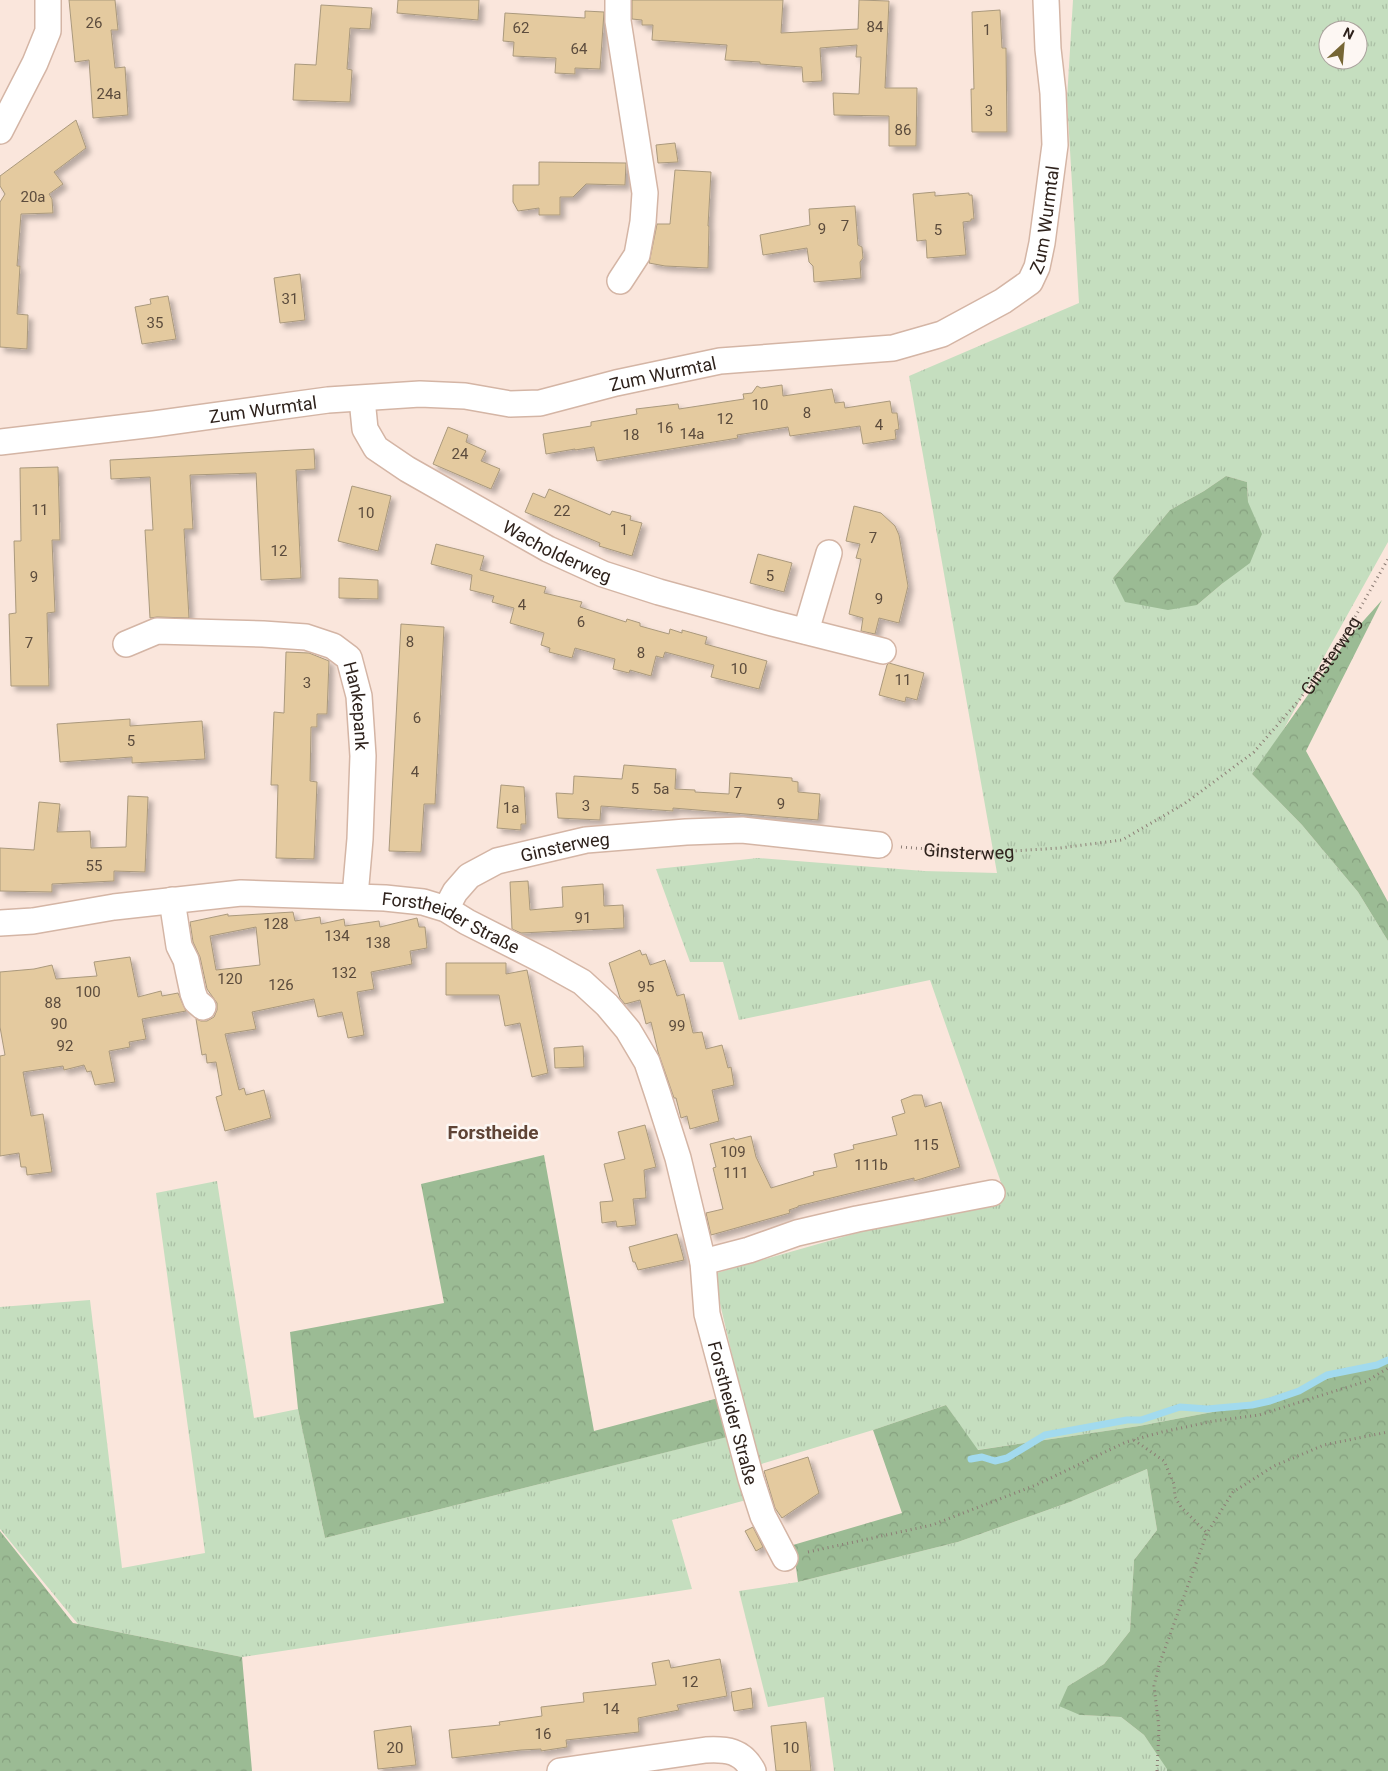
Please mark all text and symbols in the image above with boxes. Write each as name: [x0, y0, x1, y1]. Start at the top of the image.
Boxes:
house number: 26: [86, 14, 102, 32]
house number: 84: [867, 18, 884, 36]
house number: 62: [513, 19, 529, 37]
north arrow: [1318, 20, 1368, 70]
house number: 1: [983, 21, 991, 39]
text: N: [1341, 24, 1357, 43]
house number: 64: [571, 40, 588, 58]
house number: 24a: [96, 85, 122, 103]
house number: 3: [985, 102, 993, 120]
house number: 86: [895, 121, 911, 139]
street label: Zum Wurmtal: [1025, 164, 1063, 277]
house number: 20a: [20, 188, 46, 206]
house number: 7: [841, 217, 849, 235]
house number: 9: [818, 220, 826, 238]
house number: 5: [934, 221, 942, 239]
house number: 31: [282, 290, 298, 308]
house number: 35: [147, 314, 163, 332]
street label: Zum Wurmtal: [607, 352, 718, 395]
street label: Zum Wurmtal: [208, 391, 318, 427]
house number: 10: [752, 396, 768, 414]
house number: 8: [803, 404, 811, 422]
house number: 12: [717, 410, 733, 428]
house number: 4: [875, 416, 884, 434]
house number: 16: [657, 419, 673, 437]
house number: 14a: [679, 425, 705, 443]
house number: 18: [623, 426, 639, 444]
house number: 24: [452, 445, 469, 463]
house number: 11: [32, 501, 48, 519]
house number: 22: [554, 502, 570, 520]
house number: 10: [358, 504, 374, 522]
street label: Wacholderweg: [499, 515, 614, 587]
house number: 1: [620, 521, 628, 539]
house number: 7: [869, 529, 877, 547]
house number: 12: [271, 542, 287, 560]
house number: 5: [766, 567, 774, 585]
house number: 9: [30, 568, 38, 586]
house number: 9: [875, 590, 883, 608]
house number: 4: [518, 596, 527, 614]
street label: Ginsterweg: [1296, 612, 1364, 699]
house number: 6: [577, 613, 585, 631]
house number: 8: [406, 633, 414, 651]
house number: 7: [25, 634, 33, 652]
house number: 8: [637, 644, 645, 662]
street label: Hankepank: [340, 659, 373, 752]
house number: 10: [731, 660, 747, 678]
house number: 11: [895, 671, 911, 689]
house number: 3: [303, 674, 311, 692]
house number: 6: [413, 709, 421, 727]
house number: 5: [127, 732, 135, 750]
house number: 4: [411, 763, 420, 781]
house number: 5: [631, 780, 639, 798]
house number: 5a: [653, 780, 669, 798]
house number: 7: [734, 784, 742, 802]
house number: 9: [777, 795, 785, 813]
house number: 3: [582, 797, 590, 815]
house number: 1a: [503, 799, 519, 817]
street label: Ginsterweg: [518, 828, 610, 866]
street label: Ginsterweg: [923, 838, 1015, 864]
house number: 55: [86, 857, 102, 875]
street label: Forstheider Straße: [381, 887, 523, 958]
house number: 91: [575, 909, 591, 927]
house number: 128: [263, 915, 289, 933]
house number: 134: [324, 927, 350, 945]
house number: 138: [365, 934, 391, 952]
house number: 132: [331, 964, 357, 982]
house number: 120: [217, 970, 243, 988]
house number: 126: [268, 976, 294, 994]
house number: 95: [638, 978, 654, 996]
house number: 100: [75, 983, 101, 1001]
house number: 88: [45, 994, 61, 1012]
house number: 90: [51, 1015, 67, 1033]
house number: 99: [669, 1017, 685, 1035]
house number: 92: [57, 1037, 73, 1055]
district label: Forstheide: [448, 1121, 539, 1144]
house number: 115: [913, 1136, 939, 1154]
house number: 109: [720, 1143, 746, 1161]
house number: 111b: [854, 1156, 888, 1174]
house number: 111: [723, 1164, 749, 1182]
street label: Forstheider Straße: [704, 1339, 763, 1487]
house number: 12: [682, 1673, 698, 1691]
house number: 14: [603, 1700, 620, 1718]
house number: 16: [535, 1725, 551, 1743]
house number: 20: [387, 1739, 403, 1757]
house number: 10: [783, 1739, 799, 1757]

